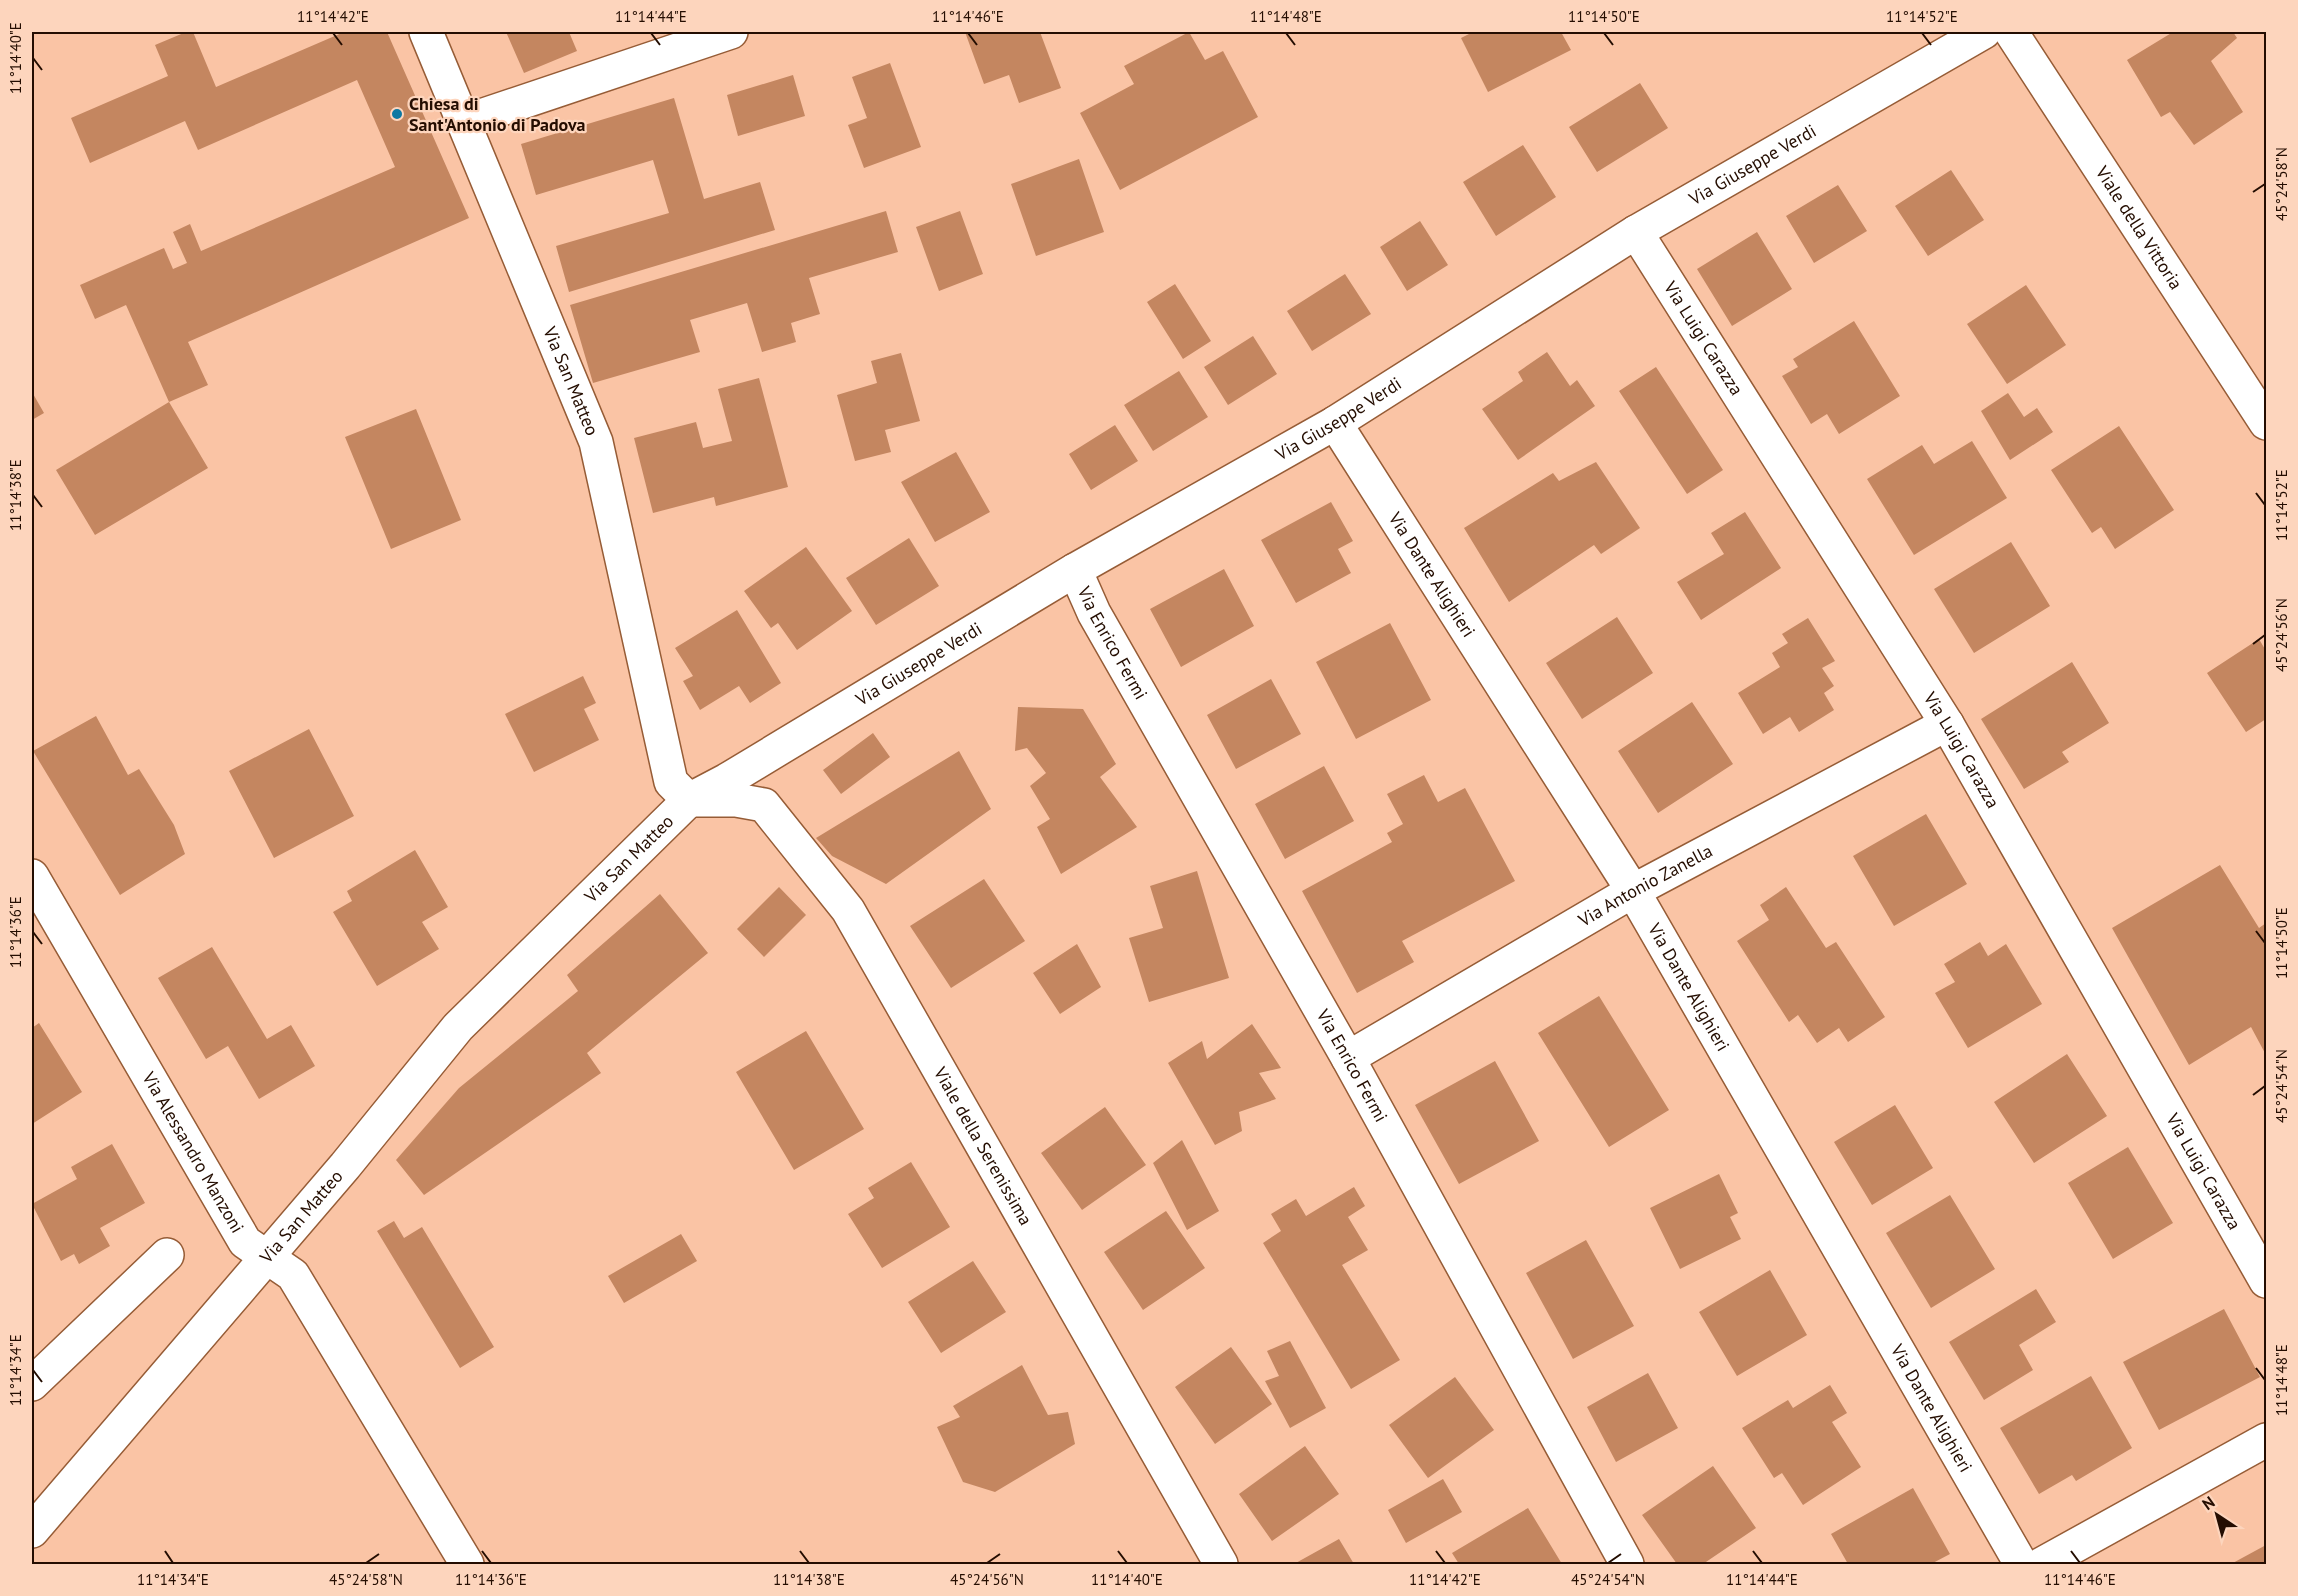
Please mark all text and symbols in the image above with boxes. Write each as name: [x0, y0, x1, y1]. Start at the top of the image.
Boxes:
text: 11°14'42"E: [297, 7, 369, 26]
text: 11°14'44"E: [615, 7, 687, 26]
text: 11°14'46"E: [932, 7, 1004, 26]
text: 11°14'48"E: [1250, 7, 1322, 26]
text: 11°14'50"E: [1568, 7, 1640, 26]
text: 11°14'52"E: [1886, 7, 1958, 26]
text: 11°14'40"E: [6, 22, 25, 94]
place label: Chiesa di Sant'Antonio di Padova: [409, 92, 586, 136]
marker: Chiesa di Sant'Antonio di Padova: [390, 107, 404, 121]
street label: Via Giuseppe Verdi: [1684, 119, 1820, 211]
text: 45°24'58"N: [2272, 147, 2291, 221]
street label: Viale della Vittoria: [2090, 161, 2188, 294]
street label: Via Luigi Carazza: [1659, 276, 1748, 400]
street label: Via San Matteo: [538, 322, 604, 439]
street label: Via Giuseppe Verdi: [1270, 372, 1406, 466]
text: 11°14'38"E: [6, 459, 25, 531]
text: 11°14'52"E: [2272, 469, 2291, 541]
street label: Via Dante Alighieri: [1383, 507, 1480, 641]
street label: Via Enrico Fermi: [1072, 582, 1153, 703]
text: 45°24'56"N: [2272, 598, 2291, 672]
street label: Via Giuseppe Verdi: [851, 617, 986, 711]
street label: Via Luigi Carazza: [1918, 687, 2005, 812]
street label: Via San Matteo: [579, 810, 678, 908]
street label: Via Antonio Zanella: [1573, 839, 1716, 932]
text: 11°14'36"E: [6, 896, 25, 968]
text: 11°14'50"E: [2272, 907, 2291, 979]
street label: Via Dante Alighieri: [1643, 918, 1735, 1055]
street label: Via Enrico Fermi: [1311, 1004, 1393, 1126]
text: 45°24'54"N: [2272, 1049, 2291, 1123]
street label: Viale della Serenissima: [929, 1062, 1037, 1229]
street label: Via Alessandro Manzoni: [137, 1067, 249, 1237]
street label: Via Luigi Carazza: [2161, 1108, 2246, 1234]
street label: Via San Matteo: [254, 1165, 348, 1269]
text: 11°14'34"E: [6, 1334, 25, 1406]
street label: Via Dante Alighieri: [1885, 1339, 1978, 1476]
text: 11°14'48"E: [2272, 1344, 2291, 1416]
north arrow: [2187, 1485, 2247, 1545]
text: N: [2198, 1492, 2218, 1514]
text: 11°14'34"E: [137, 1570, 209, 1589]
text: 45°24'58"N: [329, 1570, 403, 1589]
text: 11°14'36"E: [455, 1570, 527, 1589]
text: 11°14'38"E: [773, 1570, 845, 1589]
text: 45°24'56"N: [950, 1570, 1024, 1589]
text: 11°14'40"E: [1091, 1570, 1163, 1589]
text: 11°14'42"E: [1409, 1570, 1481, 1589]
text: 45°24'54"N: [1571, 1570, 1645, 1589]
text: 11°14'44"E: [1726, 1570, 1798, 1589]
text: 11°14'46"E: [2044, 1570, 2116, 1589]

